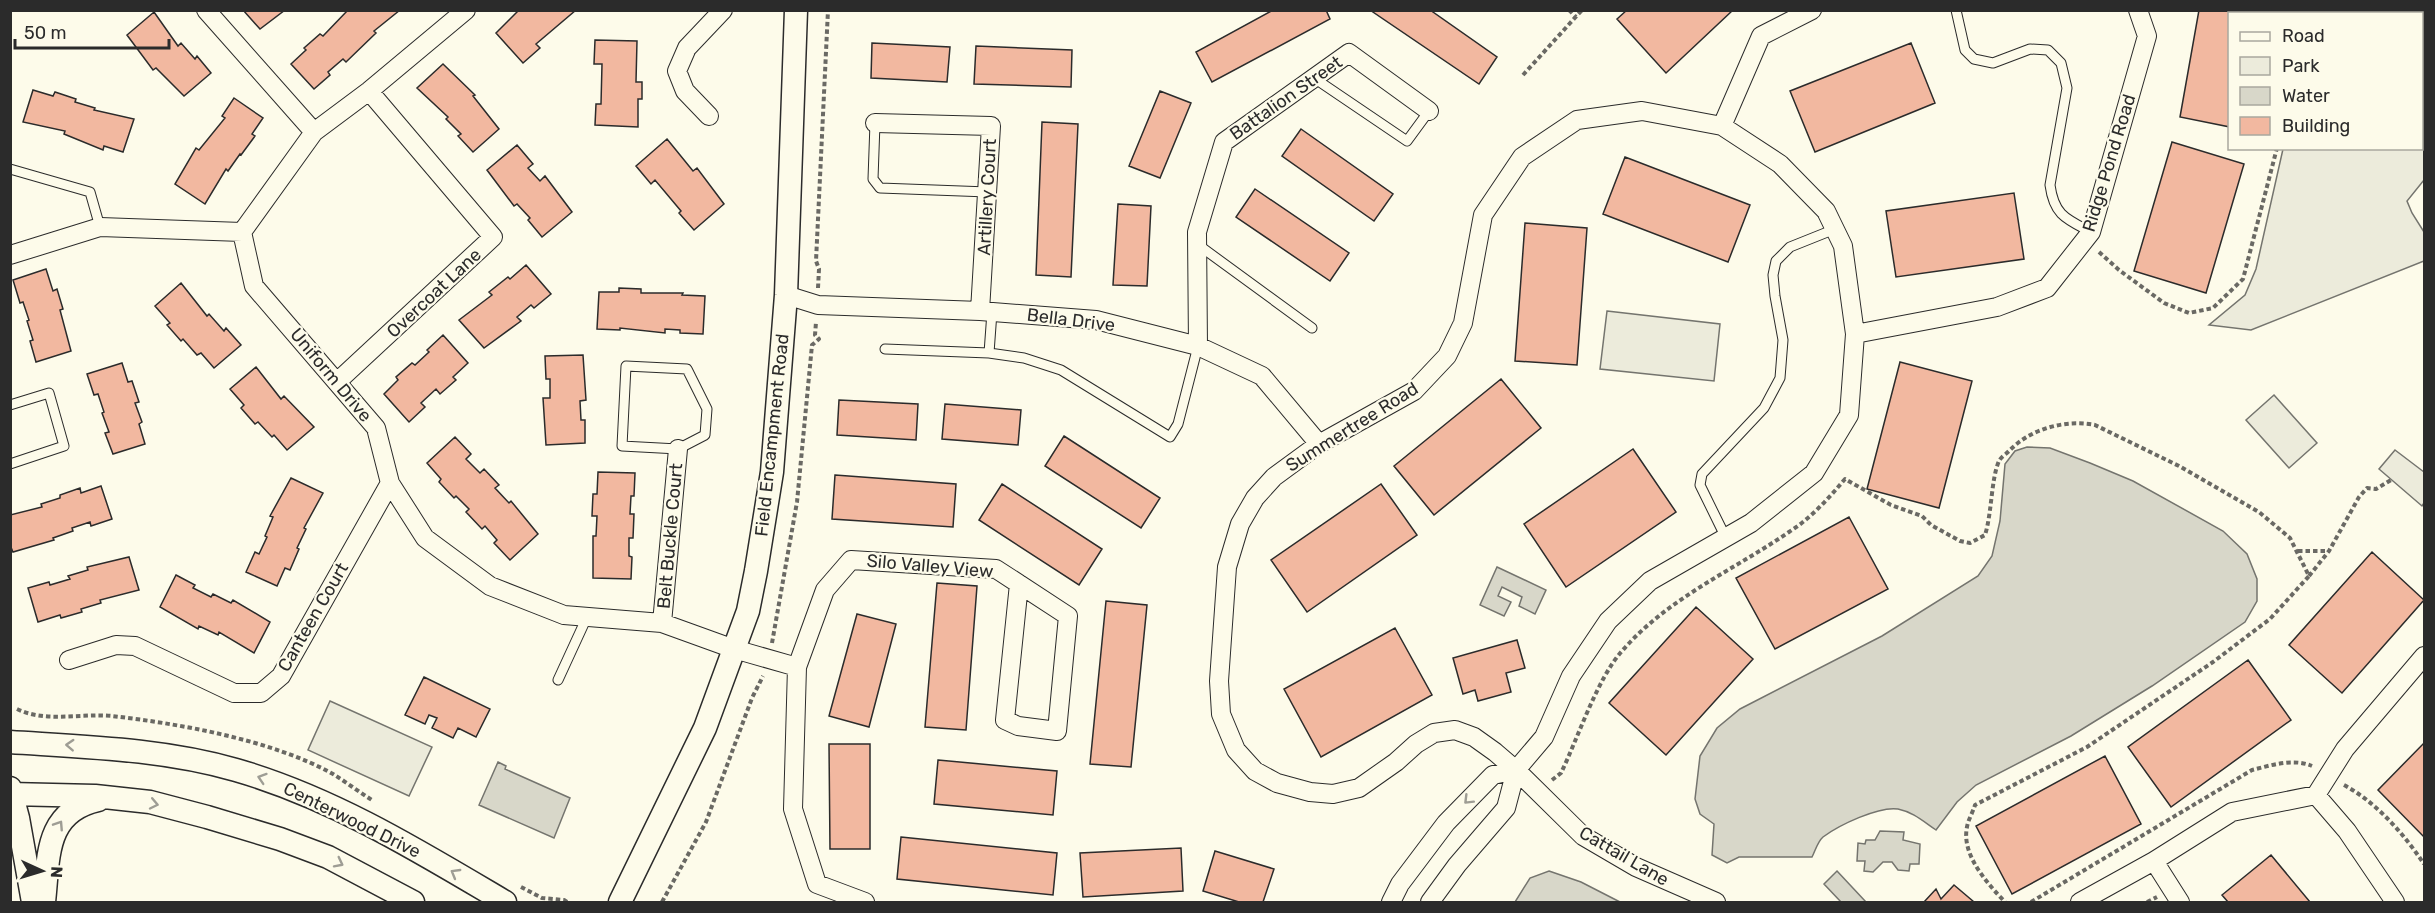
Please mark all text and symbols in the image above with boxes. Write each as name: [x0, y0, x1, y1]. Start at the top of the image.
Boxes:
scale bar: [15, 12, 170, 50]
legend: [2228, 12, 2423, 150]
text: 50 m: [24, 22, 67, 44]
text: Road: [2282, 25, 2325, 47]
street label: Battalion Street: [1225, 51, 1347, 145]
text: Park: [2282, 55, 2320, 77]
text: Water: [2282, 85, 2330, 107]
street label: Ridge Pond Road: [2078, 92, 2140, 234]
text: Building: [2282, 115, 2350, 137]
street label: Artillery Court: [973, 138, 1001, 256]
street label: Overcoat Lane: [382, 244, 486, 342]
street label: Bella Drive: [1026, 304, 1116, 336]
street label: Uniform Drive: [285, 324, 377, 426]
street label: Field Encampment Road: [750, 332, 794, 538]
street label: Summertree Road: [1282, 377, 1422, 477]
street label: Belt Buckle Court: [653, 462, 687, 610]
street label: Silo Valley View: [866, 550, 994, 582]
street label: Canteen Court: [273, 559, 353, 675]
one-way arrow: [65, 739, 74, 752]
one-way arrow: [257, 773, 267, 786]
street label: Centerwood Drive: [280, 777, 424, 863]
one-way arrow: [1465, 793, 1476, 804]
one-way arrow: [149, 797, 159, 810]
one-way arrow: [52, 821, 63, 832]
street label: Cattail Lane: [1575, 821, 1673, 891]
north arrow: [12, 841, 72, 901]
one-way arrow: [333, 856, 344, 867]
text: N: [47, 866, 66, 878]
one-way arrow: [451, 868, 461, 880]

